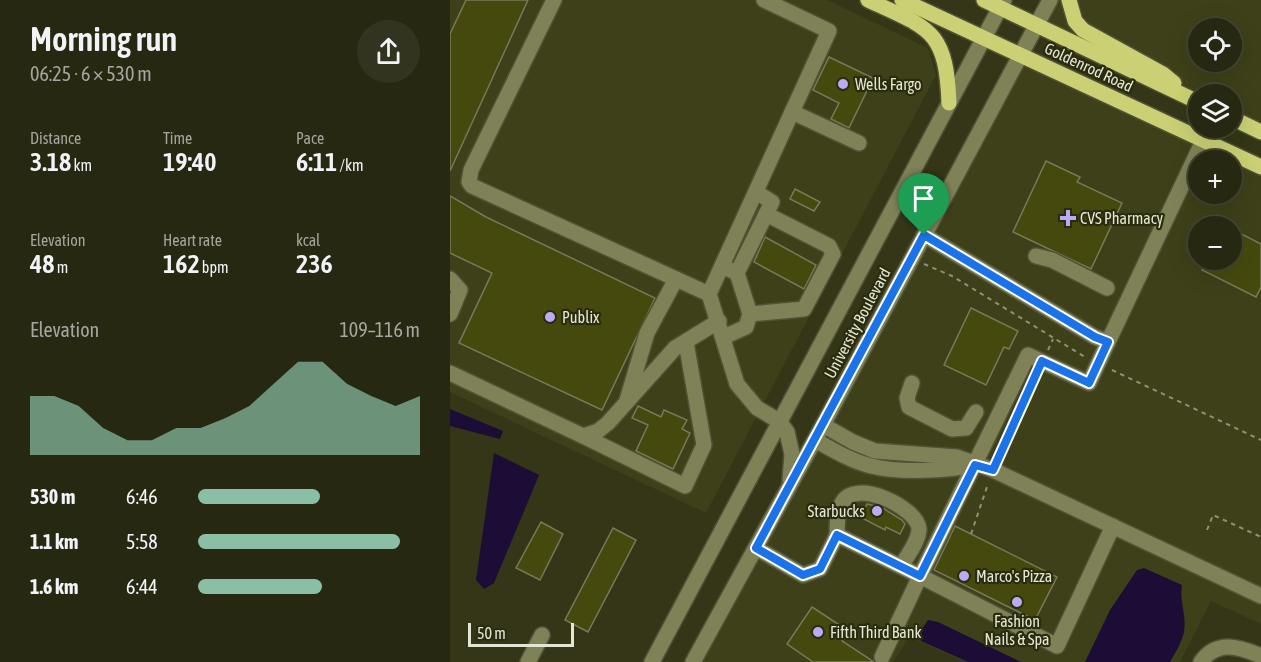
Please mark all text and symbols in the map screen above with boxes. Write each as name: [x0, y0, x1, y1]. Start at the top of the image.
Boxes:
map controls: [1188, 18, 1242, 270]
button: locate: [1188, 18, 1242, 72]
text: Morning run: [30, 20, 177, 58]
button: share: [357, 20, 420, 83]
street label: Goldenrod Road: [1042, 39, 1136, 95]
text: 06:25 · 6 × 530 m: [30, 62, 152, 85]
place label: Wells Fargo: [855, 75, 922, 94]
marker: Wells Fargo: [836, 77, 850, 91]
button: layers: [1188, 84, 1242, 138]
text: Distance: [30, 129, 81, 147]
text: Time: [163, 129, 192, 147]
text: Pace: [296, 129, 324, 147]
text: 3.18: [30, 147, 71, 177]
text: 19:40: [163, 147, 217, 177]
text: 6:11: [296, 147, 337, 177]
button: +: [1188, 150, 1242, 204]
text: km: [71, 156, 92, 174]
text: /km: [337, 156, 363, 174]
pin: [898, 173, 949, 235]
icon: arrive: [907, 182, 940, 215]
place label: CVS Pharmacy: [1080, 209, 1164, 228]
marker: CVS Pharmacy: [1061, 211, 1075, 225]
button: −: [1188, 216, 1242, 270]
text: Elevation: [30, 231, 85, 249]
text: Heart rate: [163, 231, 222, 249]
text: kcal: [296, 231, 320, 249]
text: 48: [30, 249, 54, 279]
text: 162: [163, 249, 200, 279]
text: 236: [296, 249, 333, 279]
text: m: [54, 258, 68, 276]
text: bpm: [200, 258, 229, 276]
street label: University Boulevard: [820, 265, 895, 382]
place label: Publix: [562, 308, 600, 326]
marker: Publix: [543, 310, 557, 324]
text: Elevation: [30, 318, 99, 341]
text: 109–116 m: [339, 318, 420, 341]
text: 530 m: [30, 485, 75, 508]
text: 6:46: [126, 485, 158, 508]
place label: Starbucks: [808, 502, 865, 520]
marker: Starbucks: [870, 504, 884, 518]
text: 1.1 km: [30, 530, 78, 553]
text: 5:58: [126, 530, 158, 553]
place label: Marco's Pizza: [976, 567, 1052, 585]
marker: Marco's Pizza: [957, 569, 971, 583]
text: 1.6 km: [30, 575, 78, 598]
text: 6:44: [126, 575, 158, 598]
marker: Fashion Nails & Spa: [1010, 595, 1024, 609]
place label: Fashion Nails & Spa: [985, 612, 1049, 649]
scale bar: [468, 620, 574, 648]
place label: Fifth Third Bank: [830, 623, 922, 641]
text: 50 m: [477, 624, 506, 642]
marker: Fifth Third Bank: [811, 625, 825, 639]

